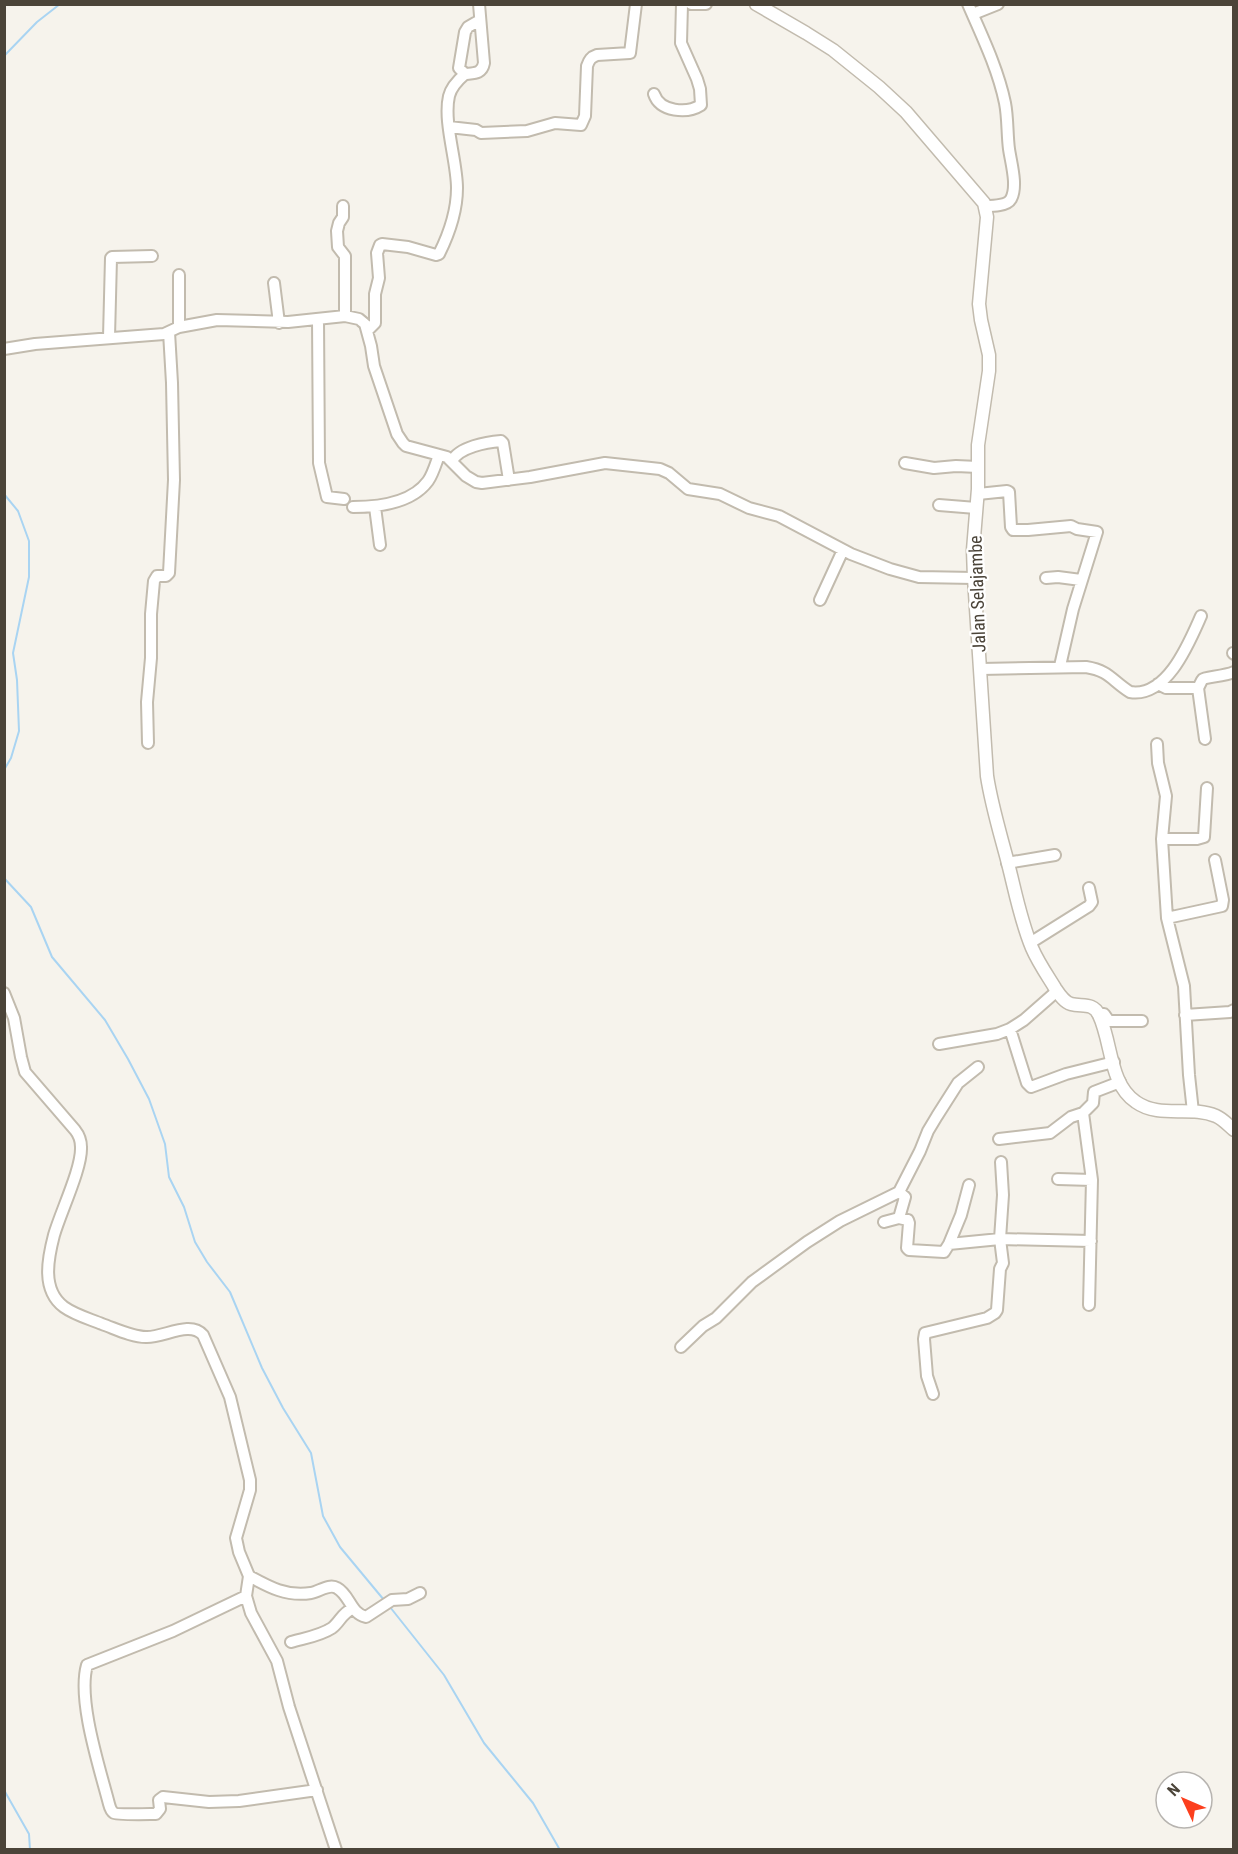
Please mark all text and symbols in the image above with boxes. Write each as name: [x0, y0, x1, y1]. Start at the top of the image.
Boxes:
street label: Jalan Selajambe: [964, 535, 990, 653]
north arrow: [1154, 1770, 1214, 1830]
text: N: [1163, 1780, 1184, 1800]

